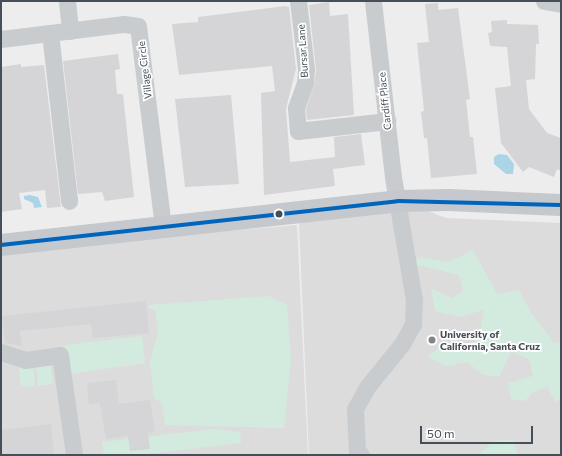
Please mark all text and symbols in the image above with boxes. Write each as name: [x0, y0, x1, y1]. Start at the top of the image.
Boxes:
street label: Bursar Lane: [295, 24, 311, 78]
street label: Village Circle: [135, 40, 155, 100]
street label: Cardiff Place: [376, 71, 394, 131]
unlabelled marker: [274, 209, 284, 219]
place label: University of California, Santa Cruz: [440, 328, 540, 352]
marker: University of California, Santa Cruz: [427, 335, 437, 345]
scale bar: [422, 418, 535, 444]
text: 50 m: [427, 426, 455, 440]

